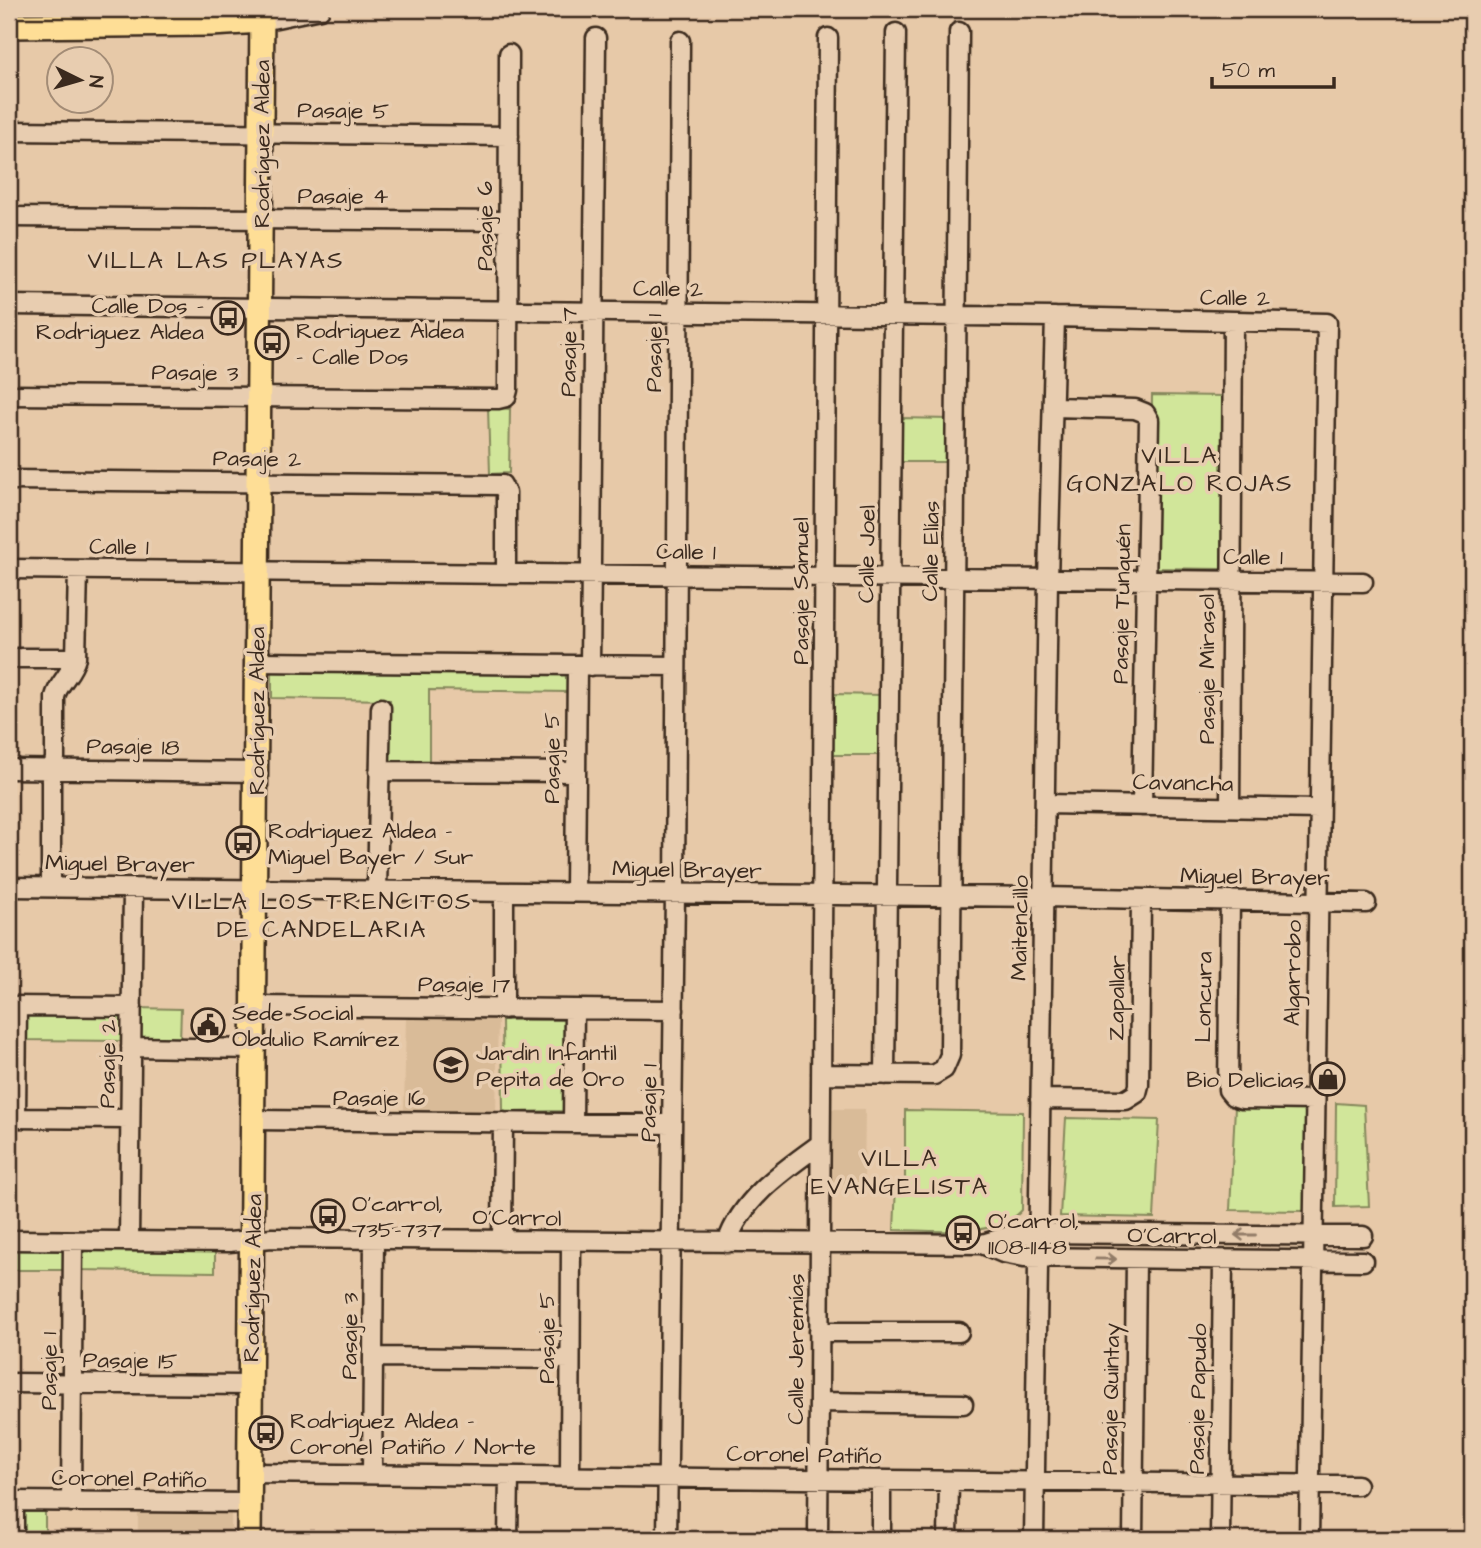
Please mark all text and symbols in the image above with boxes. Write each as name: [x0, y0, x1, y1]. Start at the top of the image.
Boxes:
north arrow: [46, 46, 116, 116]
scale bar: [1212, 46, 1334, 90]
text: 50 m: [1222, 56, 1276, 85]
street label: Rodríguez Aldea: [246, 60, 279, 228]
text: N: [81, 74, 109, 89]
street label: Pasaje 5: [297, 94, 389, 128]
street label: Pasaje 4: [297, 180, 389, 212]
street label: Pasaje 6: [469, 181, 501, 271]
district label: VILLA LAS PLAYAS: [88, 244, 344, 278]
street label: Calle 2: [633, 272, 703, 306]
street label: Calle 2: [1200, 281, 1270, 315]
place label: Calle Dos - Rodriguez Aldea: [36, 290, 204, 349]
bus stop icon: Calle Dos - Rodriguez Aldea: [209, 299, 247, 337]
street label: Pasaje 7: [552, 307, 586, 397]
street label: Pasaje 1: [638, 314, 670, 392]
place label: Rodriguez Aldea - Calle Dos: [296, 315, 464, 373]
bus stop icon: Rodriguez Aldea - Calle Dos: [253, 324, 291, 362]
street label: Pasaje 3: [151, 356, 239, 390]
district label: VILLA GONZALO ROJAS: [1067, 439, 1293, 501]
street label: Pasaje 2: [212, 442, 302, 476]
street label: Calle Elías: [914, 500, 948, 602]
street label: Calle Joel: [850, 505, 884, 603]
street label: Pasaje Samuel: [785, 517, 817, 665]
street label: Pasaje Tunquén: [1105, 524, 1139, 684]
street label: Calle 1: [89, 530, 149, 564]
street label: Calle 1: [656, 535, 716, 569]
street label: Calle 1: [1223, 541, 1283, 573]
street label: Pasaje Mirasol: [1191, 594, 1223, 744]
street label: Rodríguez Aldea: [241, 627, 274, 795]
street label: Pasaje 5: [536, 712, 568, 804]
street label: Pasaje 18: [86, 730, 180, 764]
street label: Cavancha: [1132, 766, 1234, 800]
place label: Rodriguez Aldea - Miguel Bayer / Sur: [268, 815, 473, 874]
bus stop icon: Rodriguez Aldea - Miguel Bayer / Sur: [224, 824, 262, 862]
street label: Miguel Brayer: [45, 847, 195, 882]
street label: Miguel Brayer: [612, 853, 762, 888]
street label: Miguel Brayer: [1180, 860, 1330, 895]
street label: Maitencillo: [1003, 875, 1037, 981]
district label: VILLA LOS TRENCITOS DE CANDELARIA: [171, 885, 473, 947]
street label: Algarrobo: [1276, 920, 1311, 1026]
street label: Loncura: [1187, 951, 1221, 1043]
street label: Zapallar: [1100, 955, 1134, 1041]
street label: Pasaje 17: [417, 968, 510, 1002]
place label: Sede Social Obdulio Ramírez: [232, 997, 400, 1055]
public building icon: Sede Social Obdulio Ramírez: [189, 1006, 227, 1044]
street label: Pasaje 2: [91, 1019, 125, 1109]
place label: Jardin Infantil Pepita de Oro: [476, 1037, 624, 1095]
school or university icon: Jardin Infantil Pepita de Oro: [432, 1046, 470, 1084]
shop icon: Bio Delicias: [1309, 1060, 1347, 1098]
street label: Pasaje 1: [632, 1064, 666, 1142]
place label: Bio Delicias: [1186, 1064, 1304, 1096]
street label: Pasaje 16: [333, 1082, 425, 1114]
district label: VILLA EVANGELISTA: [811, 1142, 989, 1204]
place label: O'carrol, 735-737: [352, 1188, 443, 1246]
street label: Rodríguez Aldea: [236, 1193, 271, 1362]
bus stop icon: O'carrol, 735-737: [309, 1197, 347, 1235]
street label: O'Carrol: [472, 1201, 562, 1235]
place label: O'carrol, 1108-1148: [988, 1205, 1079, 1263]
bus stop icon: O'carrol, 1108-1148: [944, 1214, 982, 1252]
street label: O'Carrol: [1127, 1219, 1217, 1253]
one-way arrow: [1234, 1228, 1257, 1242]
one-way arrow: [1094, 1252, 1117, 1265]
street label: Calle Jeremías: [780, 1273, 812, 1425]
street label: Pasaje 3: [333, 1292, 367, 1380]
street label: Pasaje 5: [531, 1292, 563, 1384]
street label: Pasaje Quintay: [1094, 1322, 1129, 1475]
street label: Pasaje Papudo: [1181, 1323, 1215, 1475]
street label: Pasaje 1: [33, 1332, 65, 1410]
street label: Pasaje 15: [82, 1344, 178, 1378]
place label: Rodriguez Aldea - Coronel Patiño / Norte: [290, 1405, 536, 1463]
bus stop icon: Rodriguez Aldea - Coronel Patiño / Norte: [247, 1414, 285, 1452]
street label: Coronel Patiño: [726, 1438, 882, 1472]
street label: Coronel Patiño: [51, 1462, 207, 1496]

